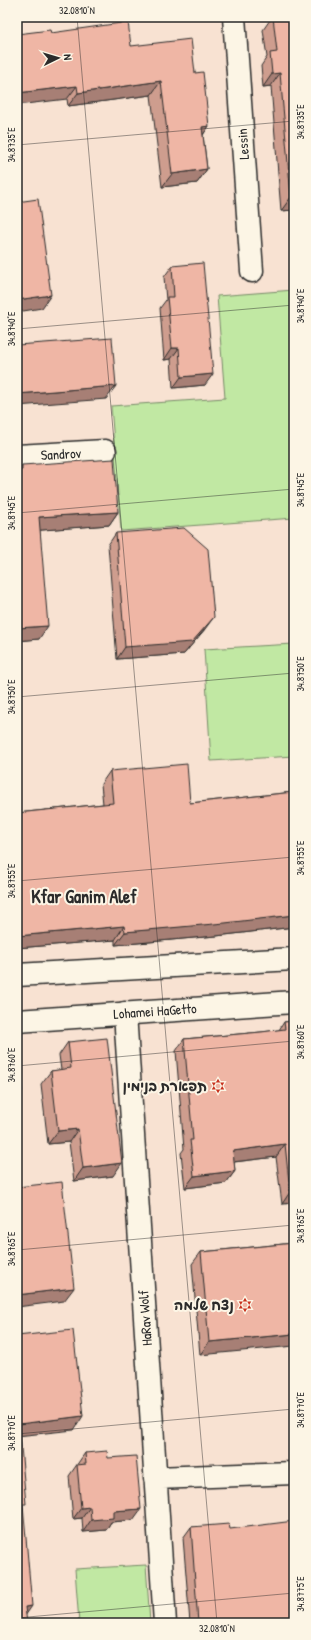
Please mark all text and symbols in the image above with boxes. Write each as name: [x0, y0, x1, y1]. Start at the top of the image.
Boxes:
text: 32.0810°N: [59, 4, 95, 17]
north arrow: [38, 38, 78, 78]
text: N: [61, 54, 75, 61]
text: 34.8735°E: [294, 104, 307, 140]
text: 34.8735°E: [5, 127, 18, 163]
street label: Lessin: [232, 128, 253, 160]
text: 34.8740°E: [294, 288, 307, 323]
text: 34.8740°E: [5, 311, 18, 346]
street label: Sandrov: [40, 443, 82, 464]
text: 34.8745°E: [294, 472, 307, 507]
text: 34.8745°E: [5, 495, 18, 530]
text: 34.8750°E: [294, 656, 307, 692]
text: 34.8750°E: [5, 679, 18, 715]
text: 34.8755°E: [294, 840, 307, 875]
text: 34.8755°E: [5, 863, 18, 898]
district label: Kfar Ganim Alef: [31, 884, 137, 909]
street label: Lohamei HaGetto: [113, 998, 198, 1023]
text: 34.8760°E: [294, 1024, 307, 1059]
text: 34.8760°E: [5, 1047, 18, 1082]
place label: תפארת בנימין: [123, 1076, 207, 1095]
synagogue icon: תפארת בנימין: [210, 1078, 226, 1094]
text: 34.8765°E: [294, 1208, 307, 1243]
text: 34.8765°E: [5, 1231, 18, 1266]
street label: HaRav Wolf: [133, 1290, 156, 1346]
place label: נצח שלמה: [174, 1295, 234, 1314]
synagogue icon: נצח שלמה: [237, 1297, 253, 1313]
text: 34.8770°E: [294, 1392, 307, 1428]
text: 34.8770°E: [5, 1415, 18, 1451]
text: 34.8775°E: [294, 1576, 307, 1612]
text: 32.0810°N: [199, 1622, 235, 1635]

